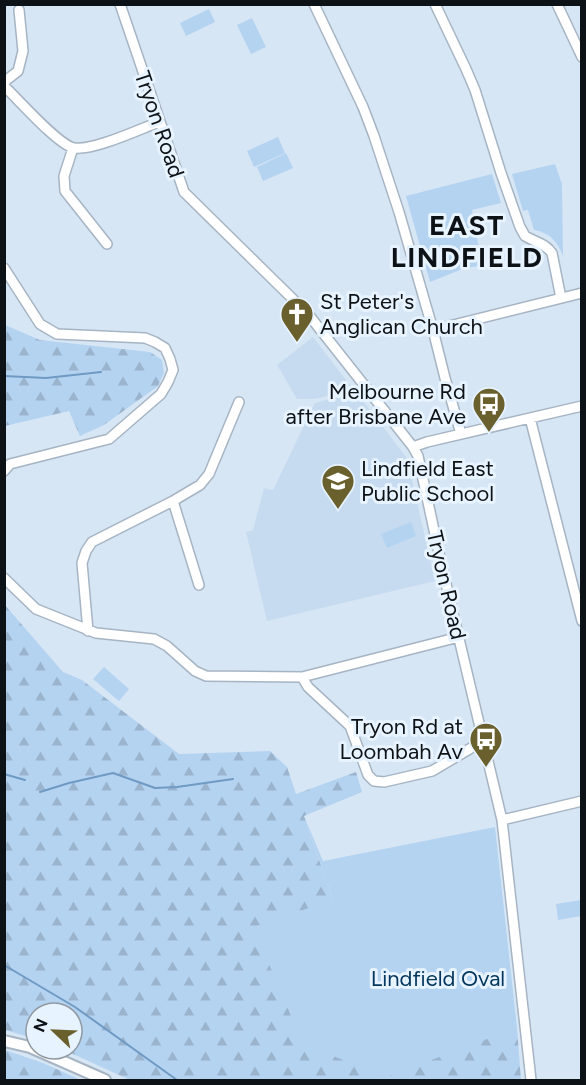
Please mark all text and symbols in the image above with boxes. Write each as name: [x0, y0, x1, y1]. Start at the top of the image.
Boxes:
street label: Tryon Road: [129, 67, 190, 181]
district label: EAST LINDFIELD: [391, 208, 543, 274]
place label: St Peter's Anglican Church: [320, 288, 483, 340]
church icon: St Peter's Anglican Church: [279, 296, 315, 343]
place label: Melbourne Rd after Brisbane Ave: [286, 378, 466, 430]
bus stop icon: Melbourne Rd after Brisbane Ave: [471, 386, 507, 433]
place label: Lindfield East Public School: [361, 455, 494, 507]
school or university icon: Lindfield East Public School: [320, 463, 356, 510]
street label: Tryon Road: [421, 528, 472, 642]
place label: Tryon Rd at Loombah Av: [339, 713, 464, 765]
bus stop icon: Tryon Rd at Loombah Av: [468, 721, 504, 768]
park label: Lindfield Oval: [371, 965, 505, 992]
north arrow: [24, 1001, 84, 1061]
text: N: [29, 1016, 52, 1035]

